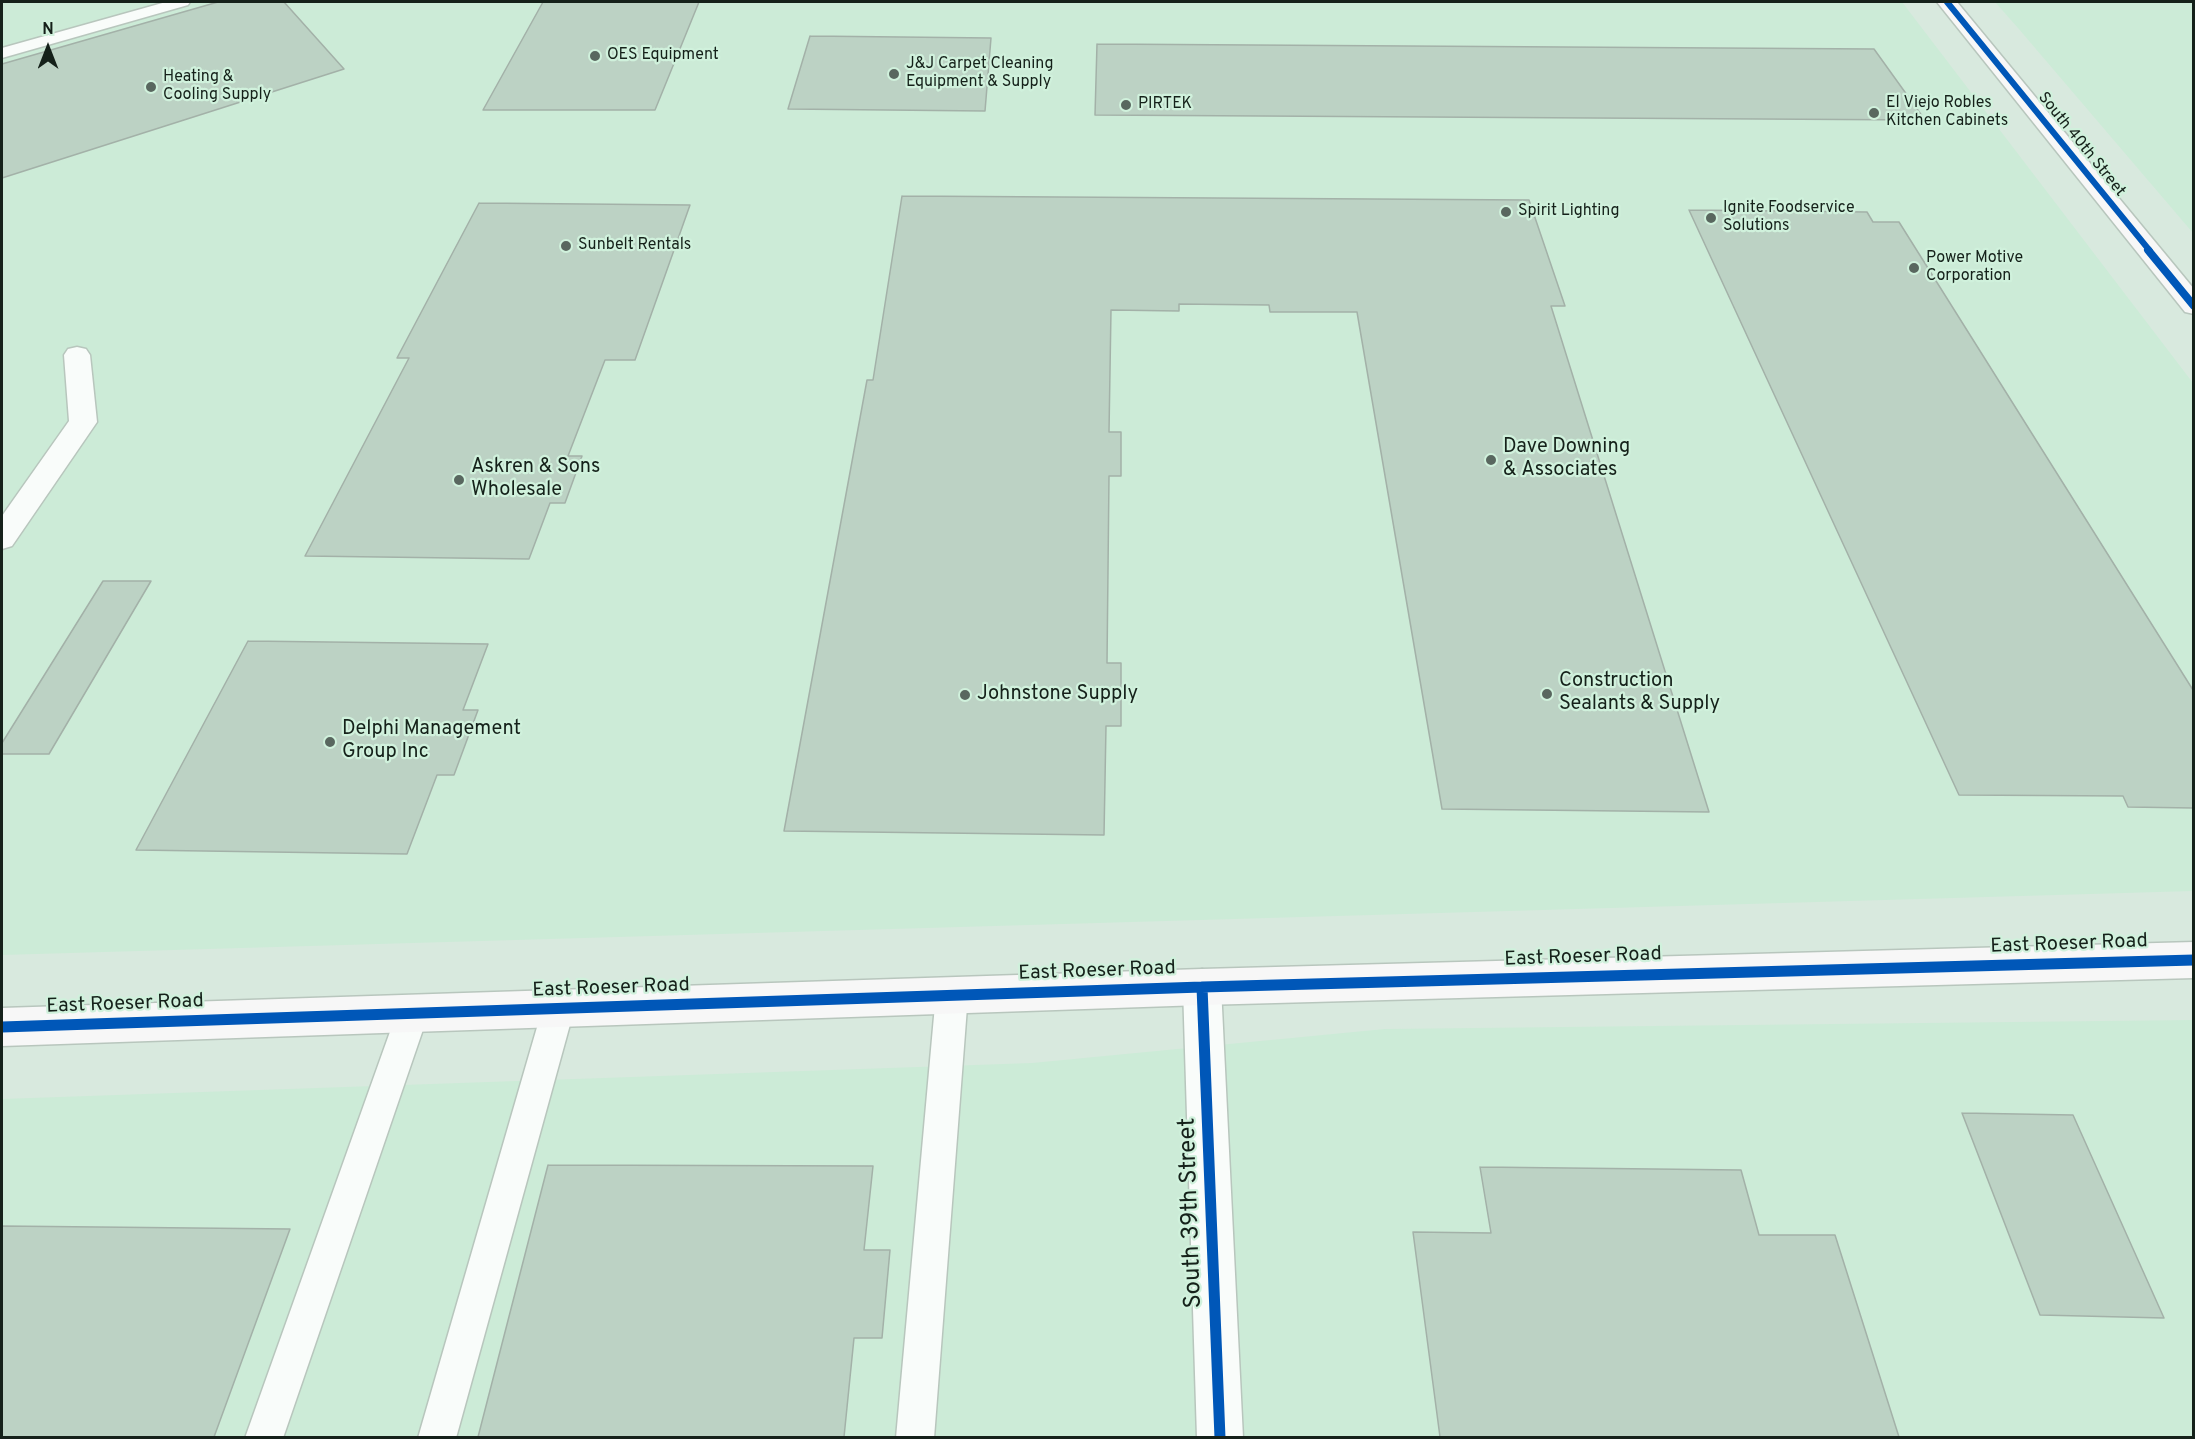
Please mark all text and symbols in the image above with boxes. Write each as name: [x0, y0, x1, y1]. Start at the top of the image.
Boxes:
north arrow: [18, 18, 78, 78]
text: N: [42, 20, 54, 40]
place label: OES Equipment: [607, 46, 719, 66]
marker: OES Equipment: [588, 49, 602, 63]
place label: J&J Carpet Cleaning Equipment & Supply: [906, 55, 1054, 93]
marker: J&J Carpet Cleaning Equipment & Supply: [887, 67, 901, 81]
place label: Heating & Cooling Supply: [163, 68, 271, 106]
marker: Heating & Cooling Supply: [144, 80, 158, 94]
street label: South 40th Street: [2033, 89, 2129, 201]
place label: El Viejo Robles Kitchen Cabinets: [1886, 94, 2008, 132]
place label: PIRTEK: [1138, 95, 1192, 115]
marker: PIRTEK: [1119, 98, 1133, 112]
marker: El Viejo Robles Kitchen Cabinets: [1867, 106, 1881, 120]
place label: Ignite Foodservice Solutions: [1723, 199, 1855, 237]
place label: Spirit Lighting: [1518, 202, 1620, 222]
marker: Spirit Lighting: [1499, 205, 1513, 219]
marker: Ignite Foodservice Solutions: [1704, 211, 1718, 225]
place label: Sunbelt Rentals: [578, 236, 691, 256]
marker: Sunbelt Rentals: [559, 239, 573, 253]
place label: Power Motive Corporation: [1926, 249, 2023, 287]
marker: Power Motive Corporation: [1907, 261, 1921, 275]
place label: Dave Downing & Associates: [1503, 436, 1630, 483]
marker: Dave Downing & Associates: [1484, 453, 1498, 467]
place label: Askren & Sons Wholesale: [471, 456, 600, 503]
marker: Askren & Sons Wholesale: [452, 473, 466, 487]
place label: Construction Sealants & Supply: [1559, 670, 1720, 717]
place label: Johnstone Supply: [977, 683, 1138, 707]
marker: Construction Sealants & Supply: [1540, 687, 1554, 701]
marker: Johnstone Supply: [958, 688, 972, 702]
place label: Delphi Management Group Inc: [342, 718, 521, 765]
marker: Delphi Management Group Inc: [323, 735, 337, 749]
street label: East Roeser Road: [1990, 930, 2148, 960]
street label: East Roeser Road: [1504, 943, 1662, 973]
street label: East Roeser Road: [1018, 957, 1176, 987]
street label: East Roeser Road: [532, 974, 690, 1004]
street label: East Roeser Road: [46, 990, 204, 1020]
street label: South 39th Street: [1174, 1117, 1210, 1309]

